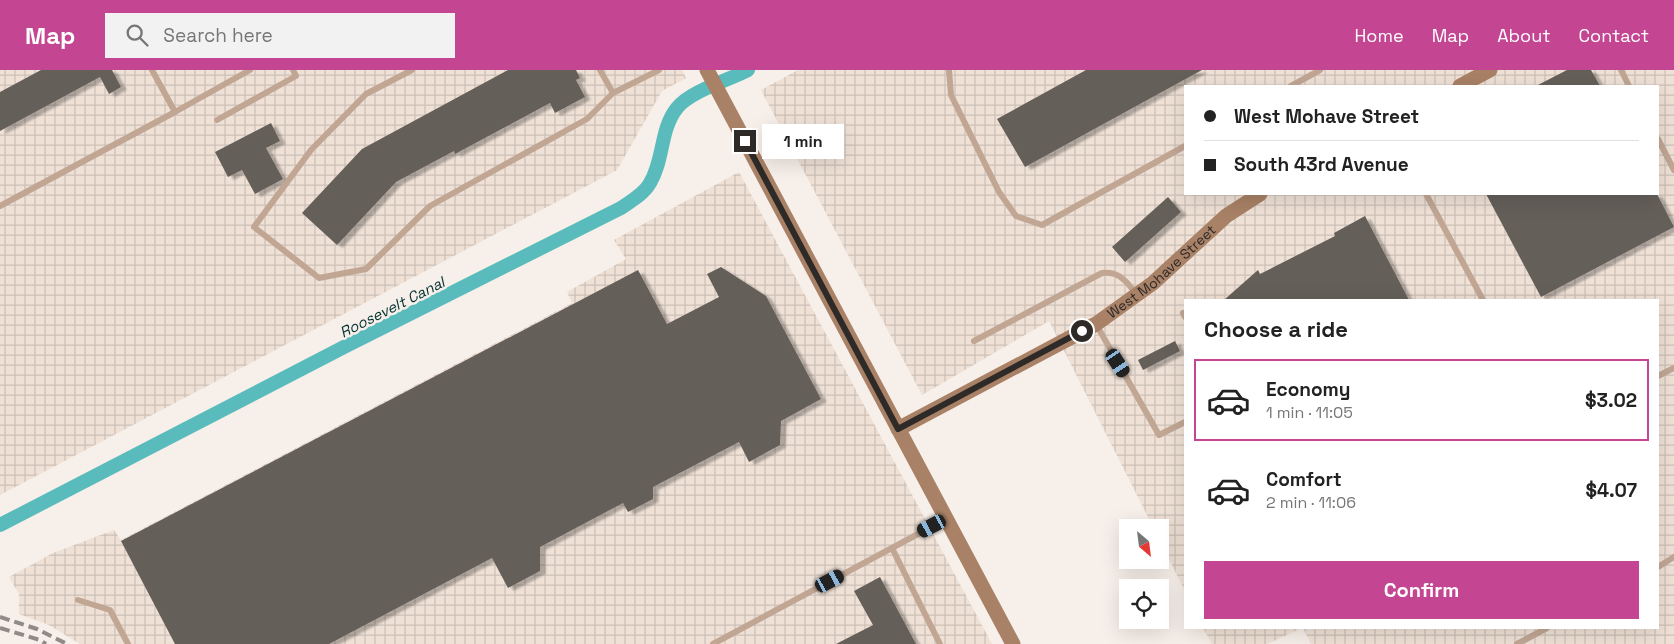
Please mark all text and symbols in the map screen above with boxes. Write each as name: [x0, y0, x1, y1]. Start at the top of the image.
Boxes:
search box: [105, 13, 455, 58]
text: Map: [25, 20, 75, 51]
icon: search: [123, 21, 151, 49]
text: Search here: [163, 23, 273, 48]
text: Home: [1355, 24, 1404, 47]
text: Map: [1432, 24, 1469, 47]
text: About: [1497, 24, 1551, 47]
text: Contact: [1579, 24, 1649, 47]
text: West Mohave Street: [1234, 104, 1419, 129]
callout: 1 min: [762, 124, 845, 158]
route end: [734, 130, 756, 152]
text: 1 min: [783, 131, 823, 152]
text: South 43rd Avenue: [1234, 152, 1409, 177]
street label: West Mohave Street: [1103, 221, 1220, 322]
water label: Roosevelt Canal: [336, 271, 450, 342]
text: Choose a ride: [1204, 315, 1348, 343]
route start: [1071, 320, 1093, 342]
car: [1103, 346, 1132, 380]
text: Economy: [1266, 377, 1350, 402]
icon: car: [1206, 378, 1251, 423]
text: $3.02: [1585, 388, 1637, 413]
text: 1 min · 11:05: [1266, 402, 1353, 423]
text: Comfort: [1266, 467, 1342, 492]
icon: car: [1206, 468, 1251, 513]
text: $4.07: [1586, 478, 1637, 503]
text: 2 min · 11:06: [1266, 492, 1356, 513]
car: [915, 512, 948, 540]
north arrow: [1119, 519, 1169, 569]
map controls: [1119, 519, 1169, 629]
button: Confirm: [1204, 561, 1639, 619]
car: [813, 567, 846, 595]
button: locate: [1119, 579, 1169, 629]

